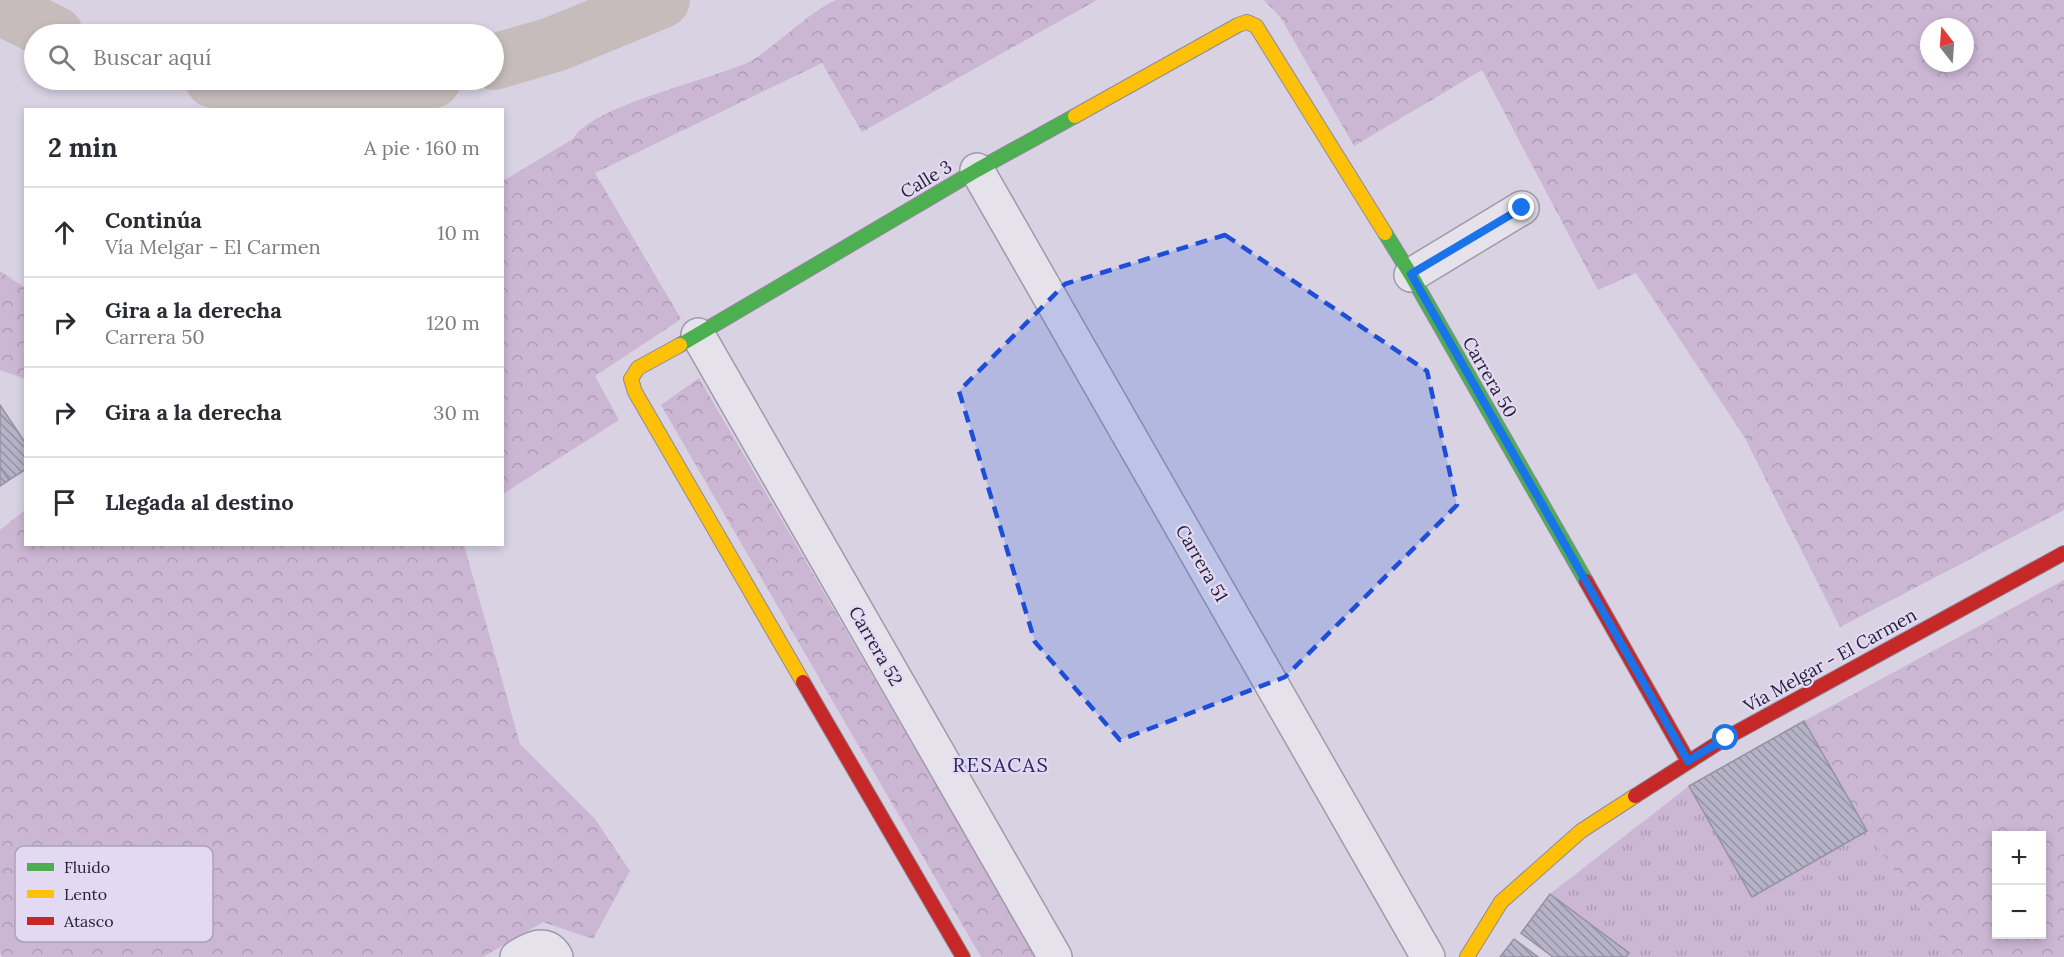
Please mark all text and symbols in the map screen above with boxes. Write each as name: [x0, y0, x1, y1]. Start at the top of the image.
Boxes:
north arrow: [1920, 18, 1974, 72]
search box: [24, 24, 504, 90]
icon: search: [45, 41, 78, 74]
text: Buscar aquí: [93, 43, 211, 71]
text: 2 min: [48, 131, 118, 164]
text: A pie · 160 m: [364, 135, 480, 160]
street label: Calle 3: [896, 155, 956, 203]
route end: [1508, 194, 1534, 220]
text: Continúa: [105, 206, 202, 234]
icon: ahead: [48, 216, 81, 249]
text: 10 m: [437, 220, 480, 245]
text: Vía Melgar - El Carmen: [105, 234, 321, 259]
text: Gira a la derecha: [105, 296, 282, 324]
icon: right: [48, 306, 81, 339]
text: 120 m: [426, 310, 480, 335]
text: Carrera 50: [105, 324, 205, 349]
street label: Carrera 50: [1458, 332, 1522, 422]
icon: right: [48, 396, 81, 429]
text: Gira a la derecha: [105, 398, 282, 426]
text: 30 m: [433, 400, 480, 425]
icon: arrive: [48, 486, 81, 519]
text: Llegada al destino: [105, 488, 294, 516]
street label: Carrera 51: [1171, 520, 1233, 606]
street label: Carrera 52: [844, 602, 908, 690]
street label: Vía Melgar - El Carmen: [1739, 603, 1921, 718]
route start: [1712, 724, 1738, 750]
district label: RESACAS: [953, 752, 1049, 777]
map controls: [1992, 831, 2046, 939]
button: +: [1992, 831, 2046, 885]
legend: [15, 846, 213, 942]
text: Fluido: [64, 857, 110, 877]
text: Lento: [64, 884, 107, 904]
button: −: [1992, 885, 2046, 939]
text: Atasco: [63, 911, 114, 931]

